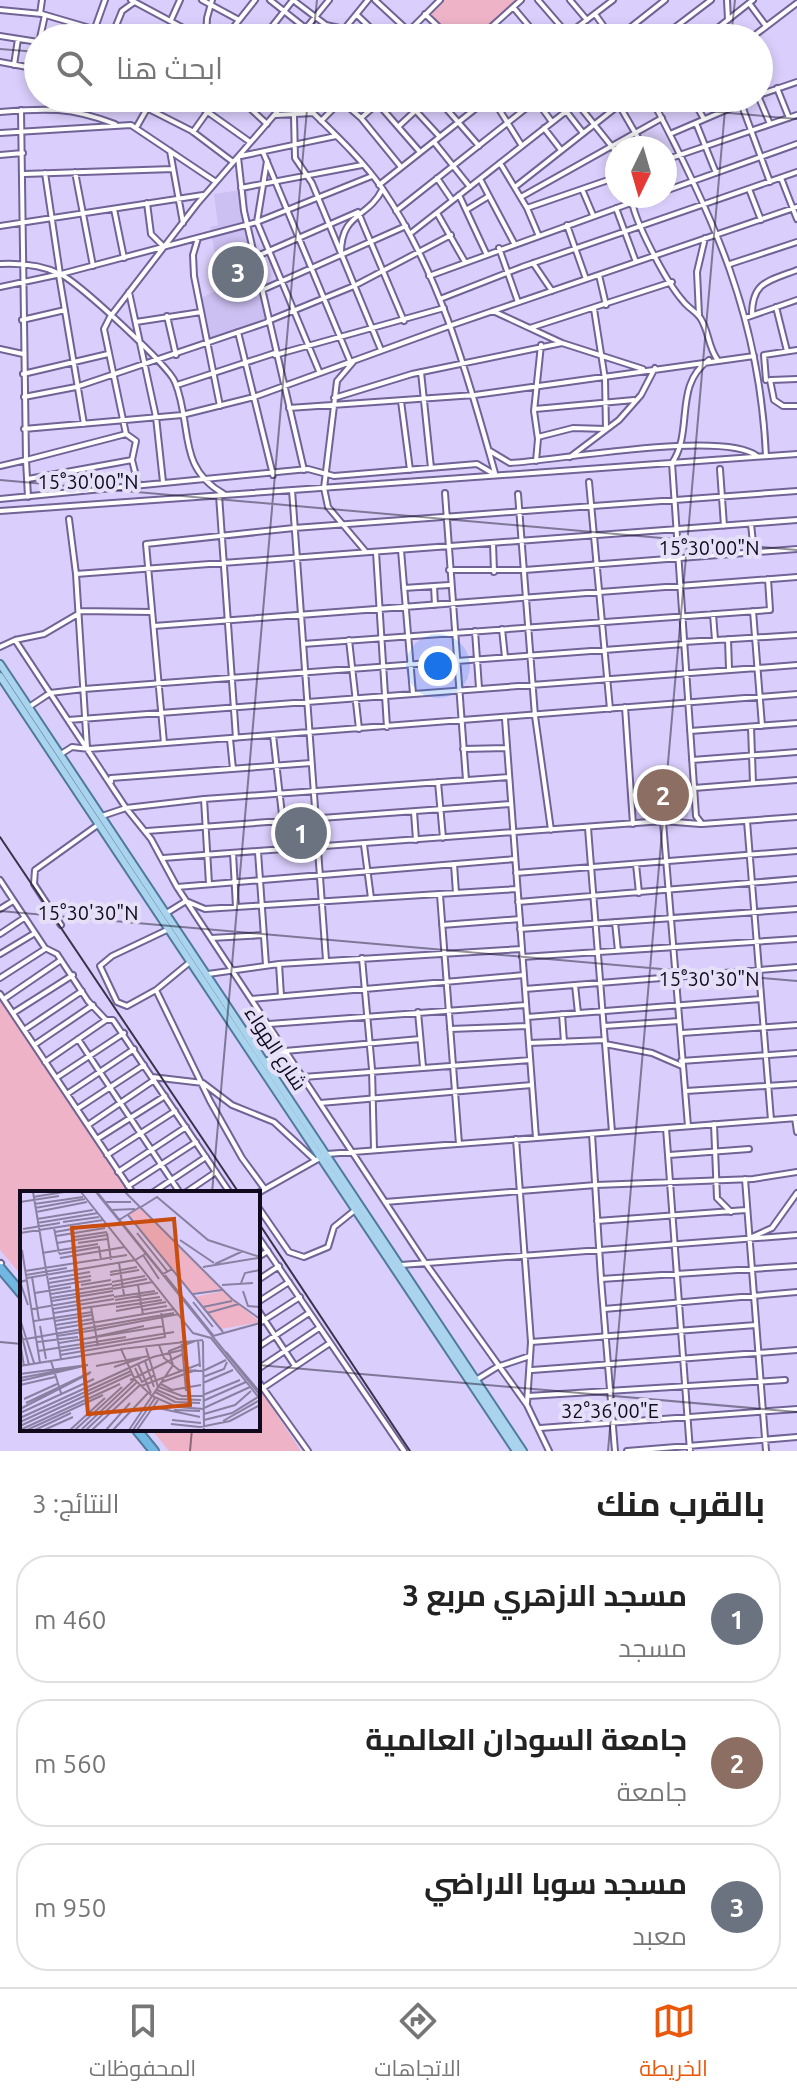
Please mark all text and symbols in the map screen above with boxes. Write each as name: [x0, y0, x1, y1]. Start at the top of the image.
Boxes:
search box: [24, 24, 773, 112]
icon: search: [52, 46, 96, 90]
text: ابحث هنا: [116, 51, 223, 85]
north arrow: [605, 136, 677, 208]
pin: 3: [212, 242, 264, 302]
text: 15°30'00"N: [37, 470, 139, 493]
text: 15°30'00"N: [658, 536, 760, 559]
your location: [418, 646, 458, 686]
pin: 2: [637, 765, 689, 825]
pin: 1: [275, 803, 327, 863]
text: 15°30'30"N: [37, 901, 139, 924]
text: 15°30'30"N: [658, 967, 760, 990]
street label: شارع الهواء: [238, 1002, 312, 1096]
inset map: [20, 1191, 260, 1431]
text: 32°36'00"E: [561, 1399, 659, 1422]
text: بالقرب منك: [597, 1484, 765, 1522]
text: النتائج: 3: [32, 1489, 119, 1518]
text: مسجد الازهري مربع 3: [402, 1578, 687, 1612]
text: 460 m: [34, 1605, 106, 1634]
text: 1: [730, 1605, 744, 1634]
text: مسجد: [618, 1633, 687, 1662]
text: جامعة السودان العالمية: [365, 1722, 687, 1756]
text: 560 m: [34, 1749, 106, 1778]
text: 2: [730, 1749, 744, 1778]
text: جامعة: [617, 1777, 687, 1806]
text: مسجد سوبا الاراضي: [424, 1866, 687, 1900]
text: 950 m: [34, 1893, 106, 1922]
text: 3: [730, 1893, 744, 1922]
text: معبد: [632, 1921, 687, 1950]
tab: المحفوظات: [89, 1999, 196, 2089]
tab: الاتجاهات: [374, 1999, 461, 2089]
tab: الخريطة: [639, 1999, 708, 2089]

